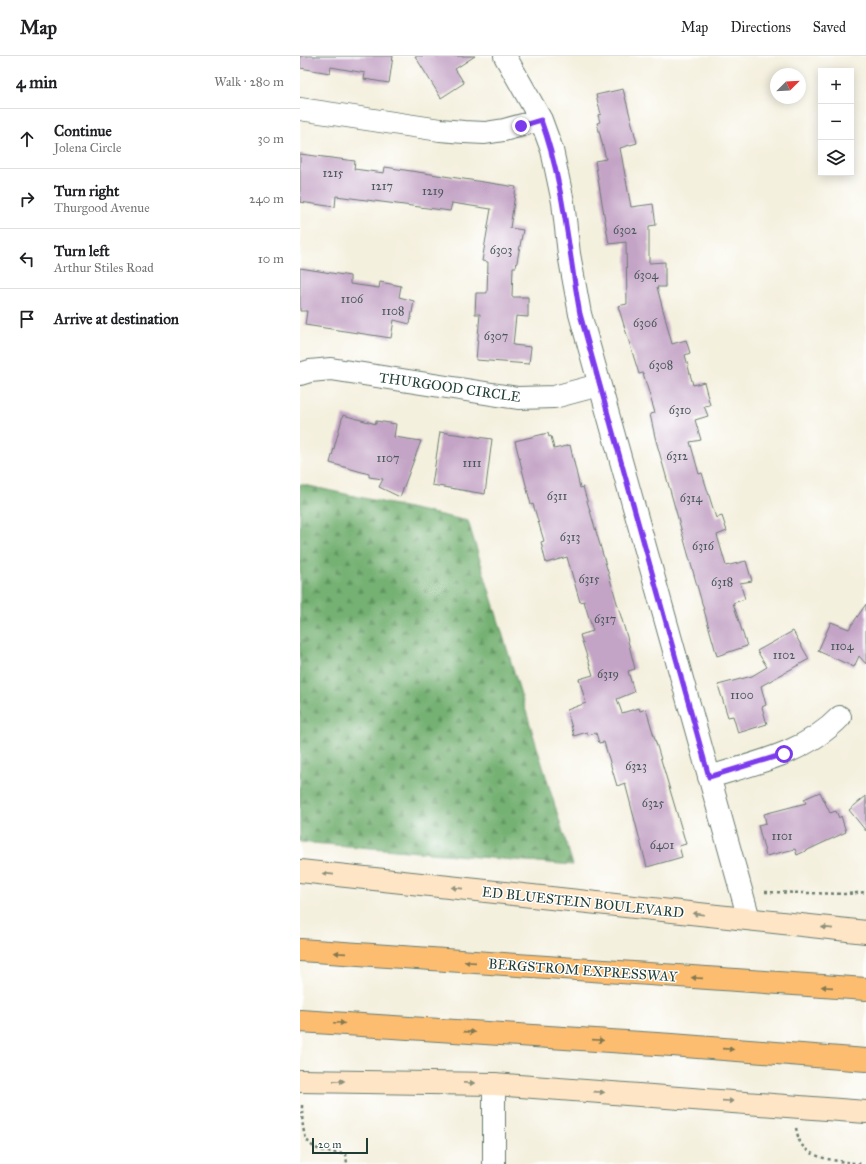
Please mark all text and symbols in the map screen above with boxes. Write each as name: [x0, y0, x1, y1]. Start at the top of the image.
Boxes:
text: Map: [20, 16, 57, 39]
text: Map: [681, 19, 708, 36]
text: Directions: [730, 19, 791, 36]
text: Saved: [813, 19, 846, 36]
north arrow: [770, 68, 806, 104]
map controls: [818, 68, 854, 176]
button: +: [818, 68, 854, 104]
text: 4 min: [16, 72, 57, 93]
text: Walk · 280 m: [214, 74, 284, 90]
button: −: [818, 104, 854, 140]
route end: [512, 117, 530, 135]
text: Continue: [54, 122, 112, 140]
icon: ahead: [16, 128, 38, 150]
text: 30 m: [258, 131, 284, 147]
text: Jolena Circle: [54, 140, 121, 156]
button: layers: [818, 140, 854, 176]
house number: 1215: [323, 166, 344, 180]
house number: 1217: [371, 179, 393, 193]
text: Turn right: [54, 182, 119, 200]
house number: 1219: [422, 184, 444, 198]
icon: right: [16, 188, 38, 210]
text: 240 m: [249, 191, 284, 207]
text: Thurgood Avenue: [54, 200, 150, 216]
house number: 6302: [613, 223, 637, 237]
text: Turn left: [54, 242, 110, 260]
house number: 6303: [490, 243, 513, 257]
icon: left: [16, 248, 38, 270]
text: 10 m: [258, 251, 284, 267]
text: Arthur Stiles Road: [54, 260, 154, 276]
house number: 6304: [634, 268, 659, 282]
house number: 1106: [341, 292, 364, 306]
house number: 1108: [382, 304, 404, 318]
icon: arrive: [16, 308, 38, 330]
text: Arrive at destination: [54, 310, 179, 328]
house number: 6306: [633, 316, 658, 330]
house number: 6307: [484, 329, 508, 343]
house number: 6308: [649, 358, 673, 372]
street label: THURGOOD CIRCLE: [378, 369, 522, 406]
house number: 6310: [669, 403, 691, 417]
house number: 6312: [666, 449, 688, 463]
house number: 1107: [377, 451, 399, 465]
house number: 1111: [463, 456, 482, 470]
house number: 6311: [547, 489, 567, 503]
house number: 6314: [680, 491, 702, 505]
house number: 6313: [560, 530, 580, 544]
house number: 6316: [692, 539, 715, 553]
house number: 6315: [578, 572, 600, 586]
house number: 6318: [711, 575, 733, 589]
house number: 6317: [594, 612, 616, 626]
house number: 1104: [830, 639, 854, 653]
house number: 1102: [773, 648, 795, 662]
house number: 6319: [597, 667, 619, 681]
house number: 1100: [730, 688, 754, 702]
route start: [775, 745, 793, 763]
house number: 6323: [625, 759, 647, 773]
house number: 6325: [642, 796, 665, 810]
house number: 1101: [771, 829, 793, 843]
house number: 6401: [650, 838, 674, 852]
one-way arrow: [322, 871, 334, 877]
street label: ED BLUESTEIN BOULEVARD: [481, 883, 685, 922]
one-way arrow: [451, 885, 463, 891]
one-way arrow: [692, 911, 704, 917]
one-way arrow: [821, 924, 833, 931]
one-way arrow: [334, 949, 346, 956]
street label: BERGSTROM EXPRESSWAY: [488, 955, 679, 986]
one-way arrow: [464, 958, 476, 965]
one-way arrow: [691, 974, 703, 981]
one-way arrow: [821, 983, 833, 990]
one-way arrow: [333, 1020, 345, 1027]
one-way arrow: [463, 1028, 475, 1035]
one-way arrow: [592, 1037, 605, 1043]
one-way arrow: [722, 1046, 734, 1053]
one-way arrow: [333, 1078, 346, 1084]
one-way arrow: [463, 1080, 476, 1086]
one-way arrow: [593, 1088, 605, 1095]
one-way arrow: [722, 1098, 734, 1105]
scale bar: [312, 1136, 368, 1155]
text: 20 m: [318, 1138, 341, 1151]

